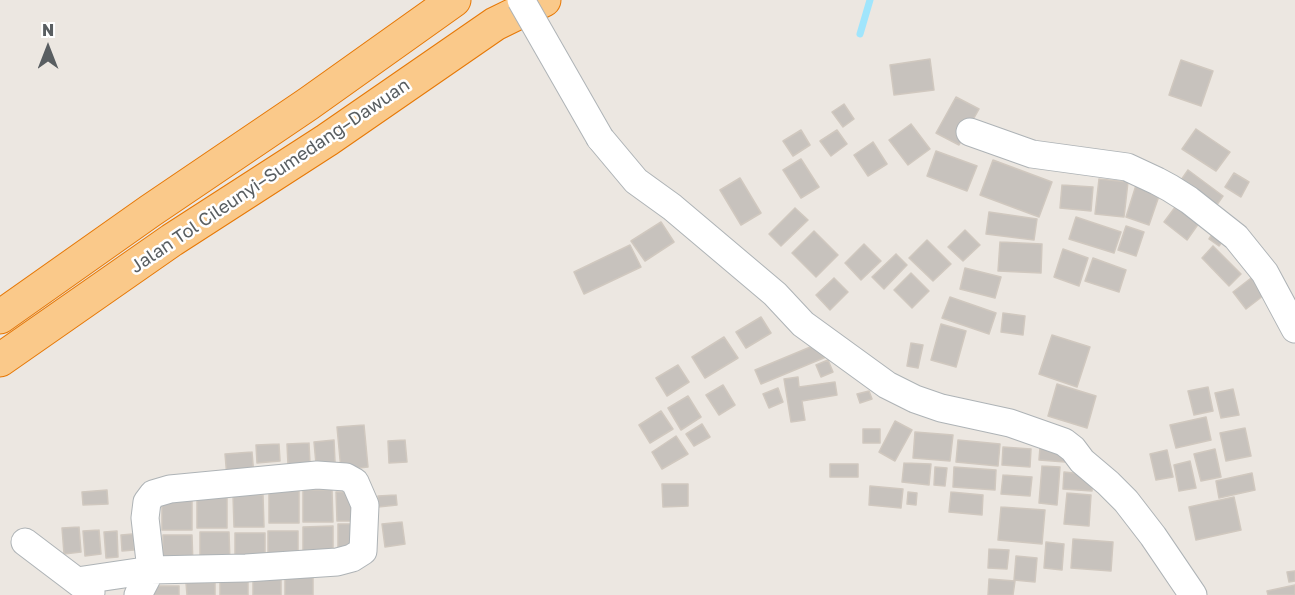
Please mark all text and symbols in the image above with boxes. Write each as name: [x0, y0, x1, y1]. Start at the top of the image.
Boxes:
north arrow: [18, 18, 78, 78]
text: N: [42, 20, 54, 40]
street label: Jalan Tol Cileunyi–Sumedang–Dawuan: [126, 74, 414, 278]

